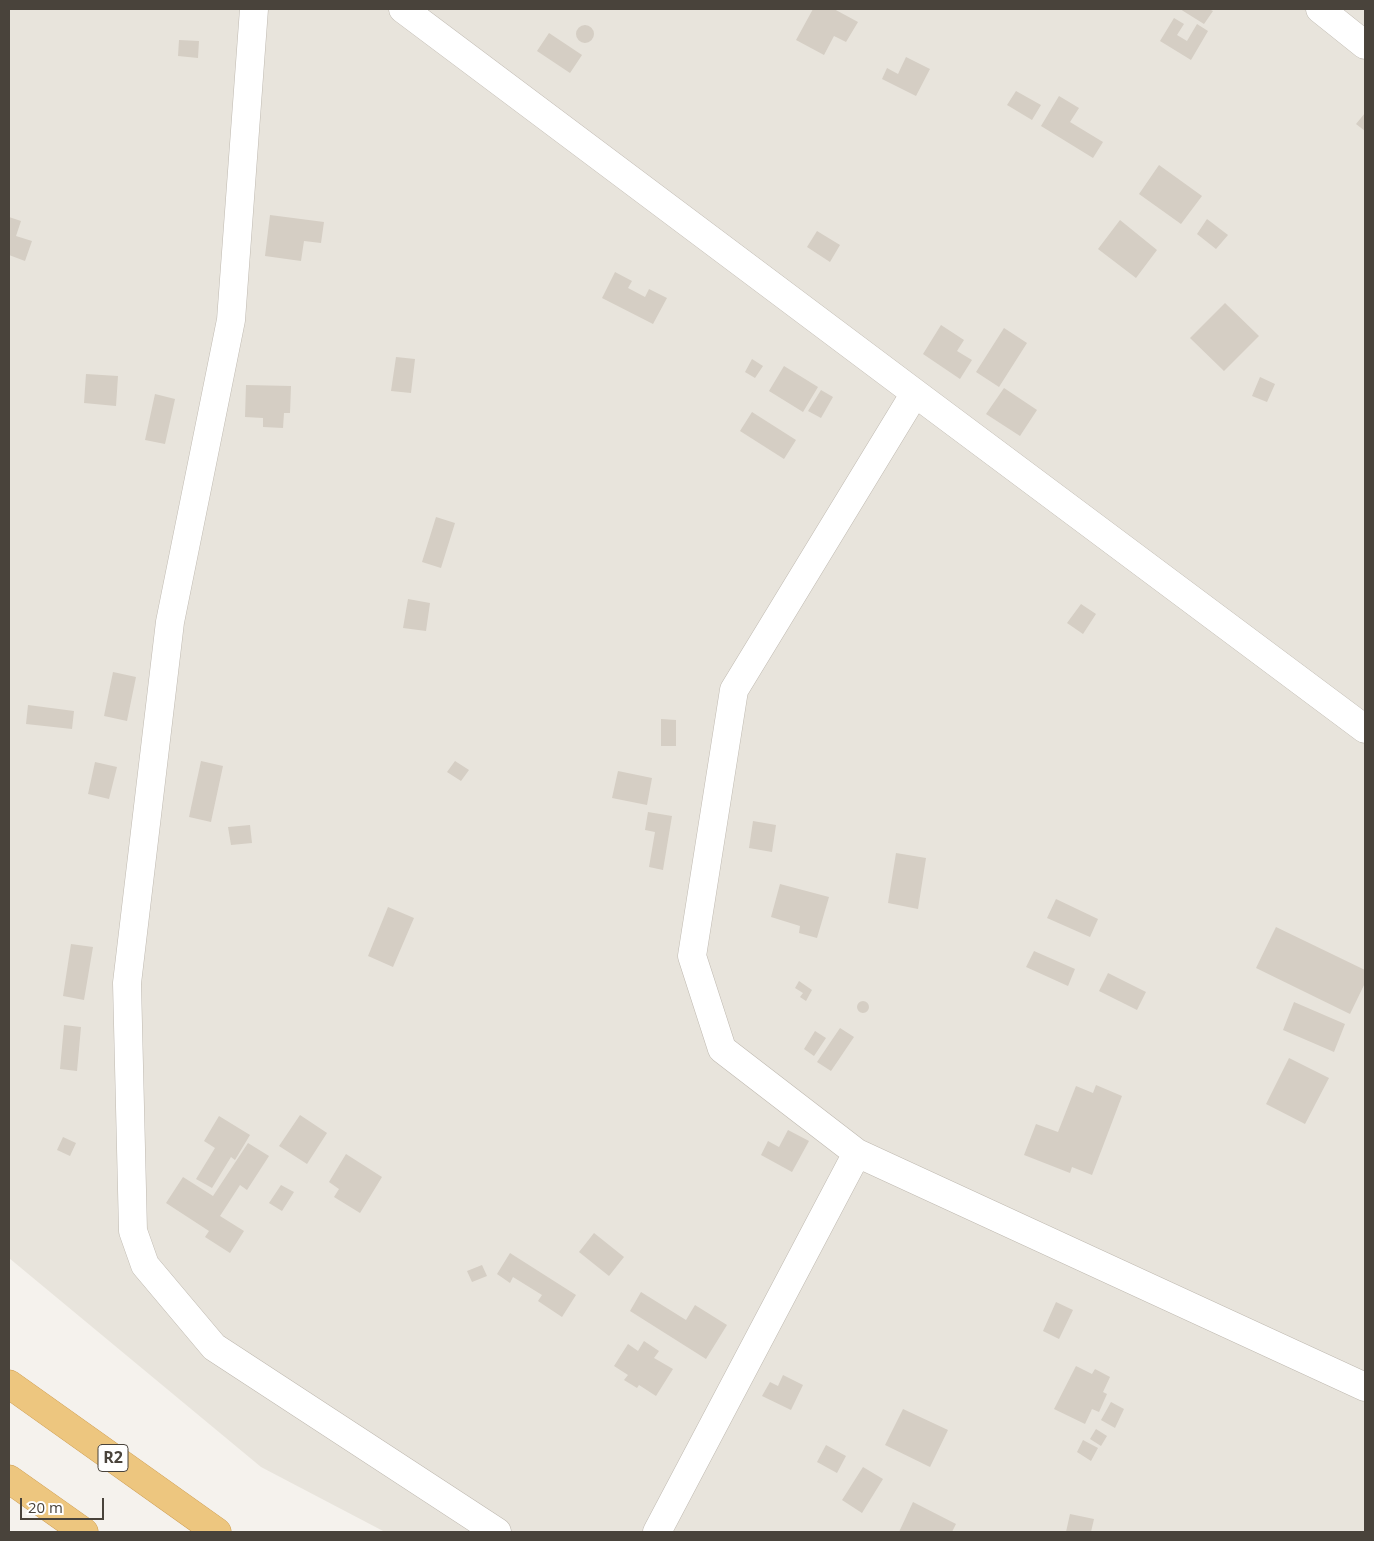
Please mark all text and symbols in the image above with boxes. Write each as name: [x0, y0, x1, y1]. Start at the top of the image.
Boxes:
road number: R2: [98, 1445, 128, 1472]
scale bar: [22, 1488, 106, 1520]
text: 20 m: [28, 1497, 63, 1517]

